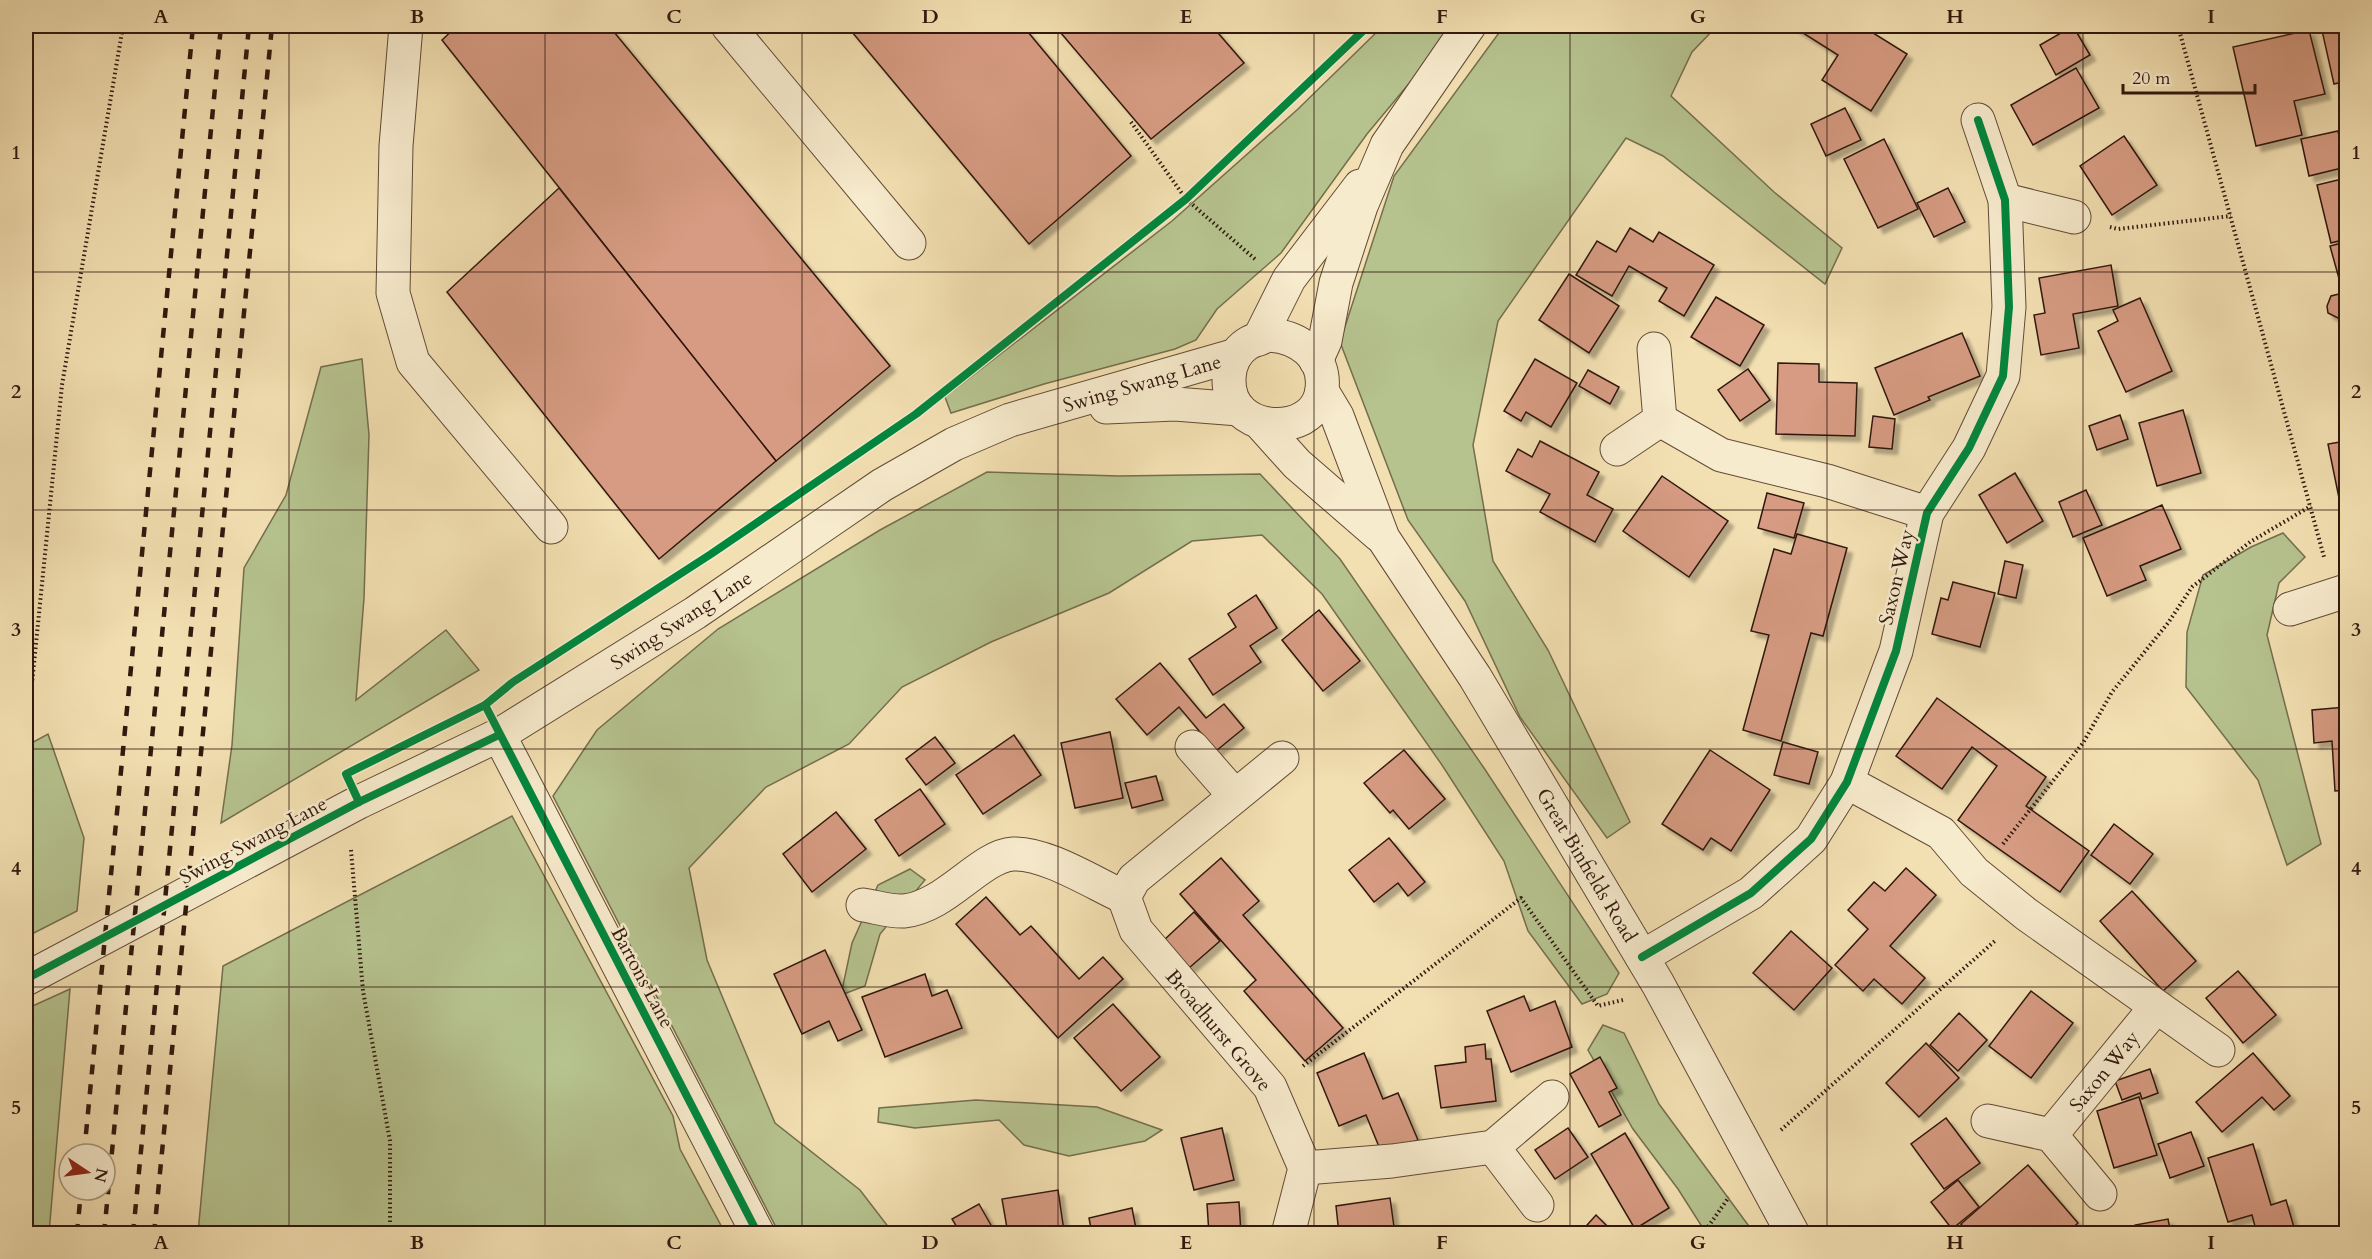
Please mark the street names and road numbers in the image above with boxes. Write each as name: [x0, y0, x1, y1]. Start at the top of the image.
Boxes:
street label: Swing Swang Lane: [1060, 348, 1224, 419]
street label: Saxon Way: [1872, 526, 1921, 628]
street label: Swing Swang Lane: [605, 565, 757, 676]
street label: Great Binfields Road: [1530, 783, 1643, 948]
street label: Swing Swang Lane: [175, 790, 332, 891]
street label: Bartons Lane: [605, 922, 681, 1033]
street label: Broadhurst Grove: [1160, 964, 1278, 1097]
street label: Saxon Way: [2063, 1025, 2146, 1118]

